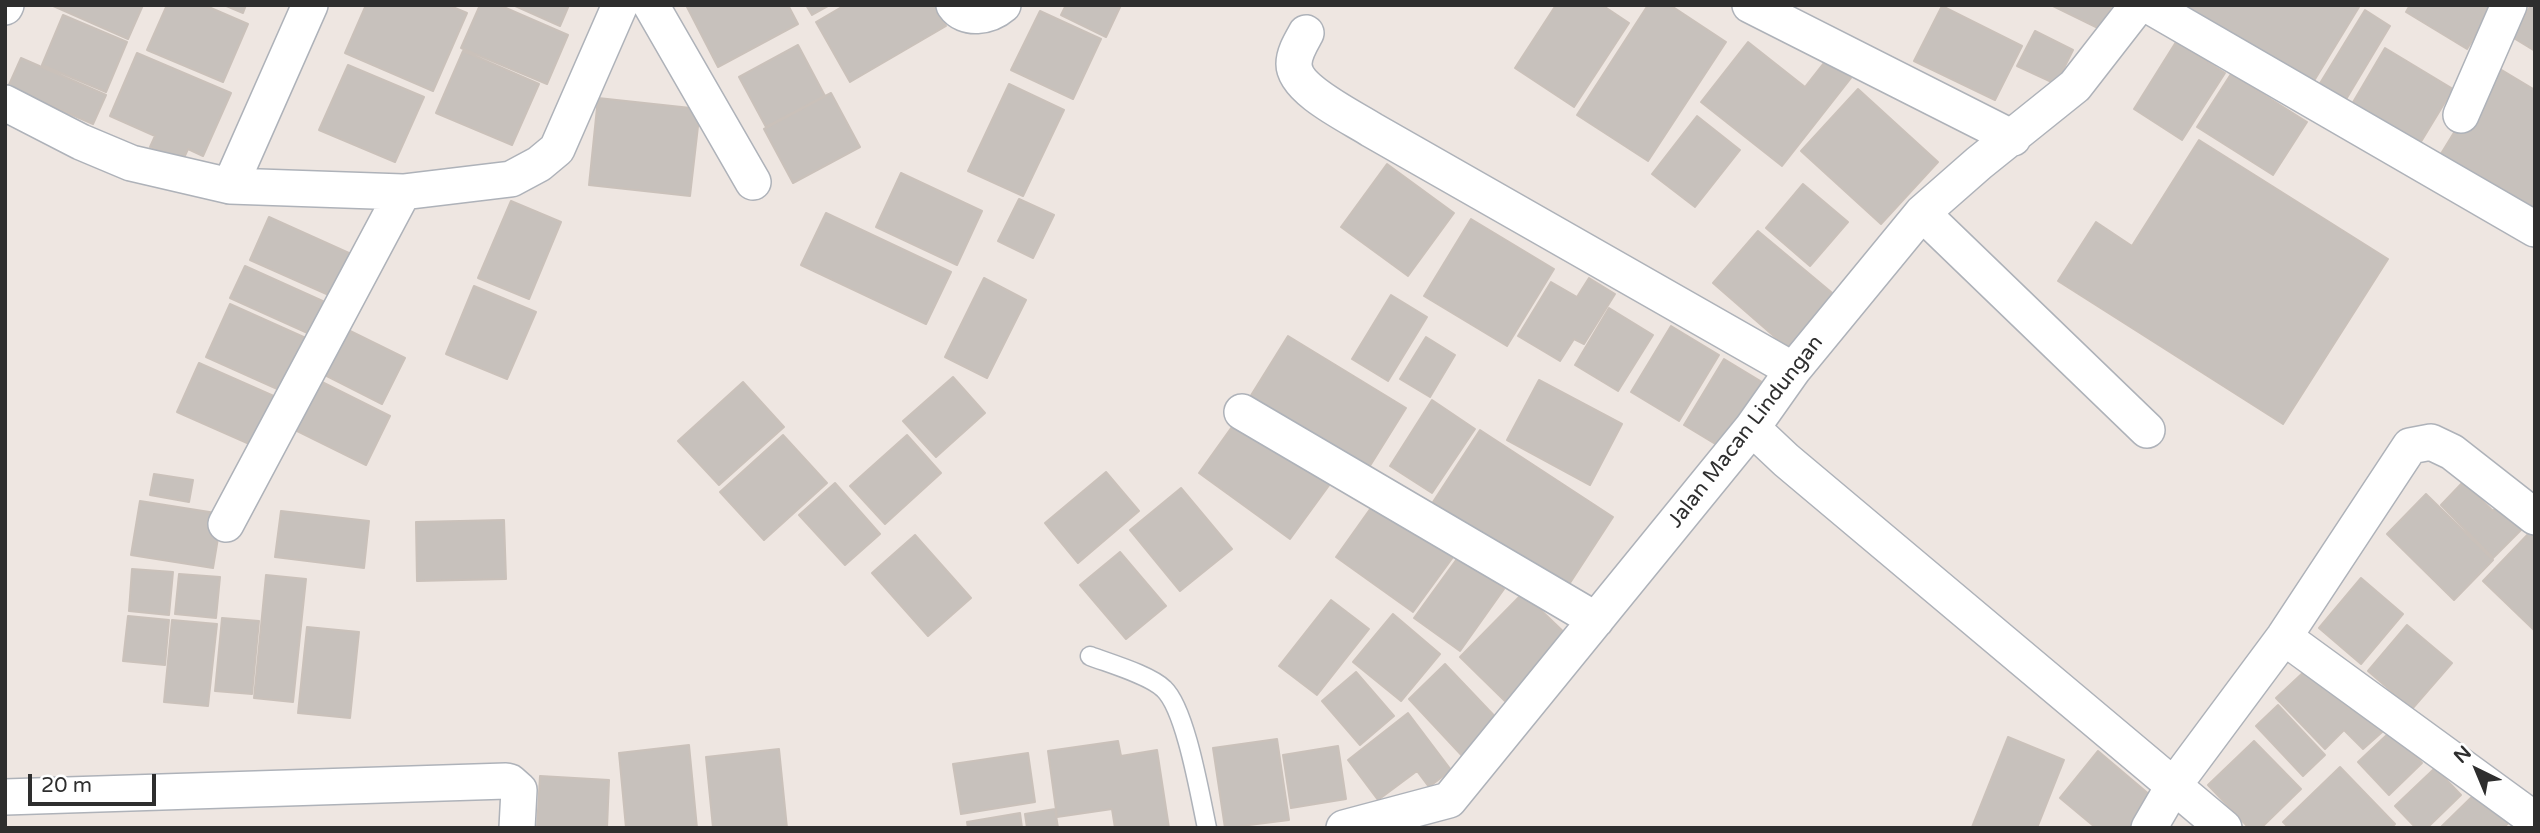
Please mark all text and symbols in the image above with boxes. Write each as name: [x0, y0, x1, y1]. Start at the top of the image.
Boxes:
street label: Jalan Macan Lindungan: [1663, 331, 1829, 533]
north arrow: [2442, 735, 2512, 805]
text: N: [2450, 741, 2476, 768]
scale bar: [32, 760, 159, 804]
text: 20 m: [41, 773, 92, 798]

